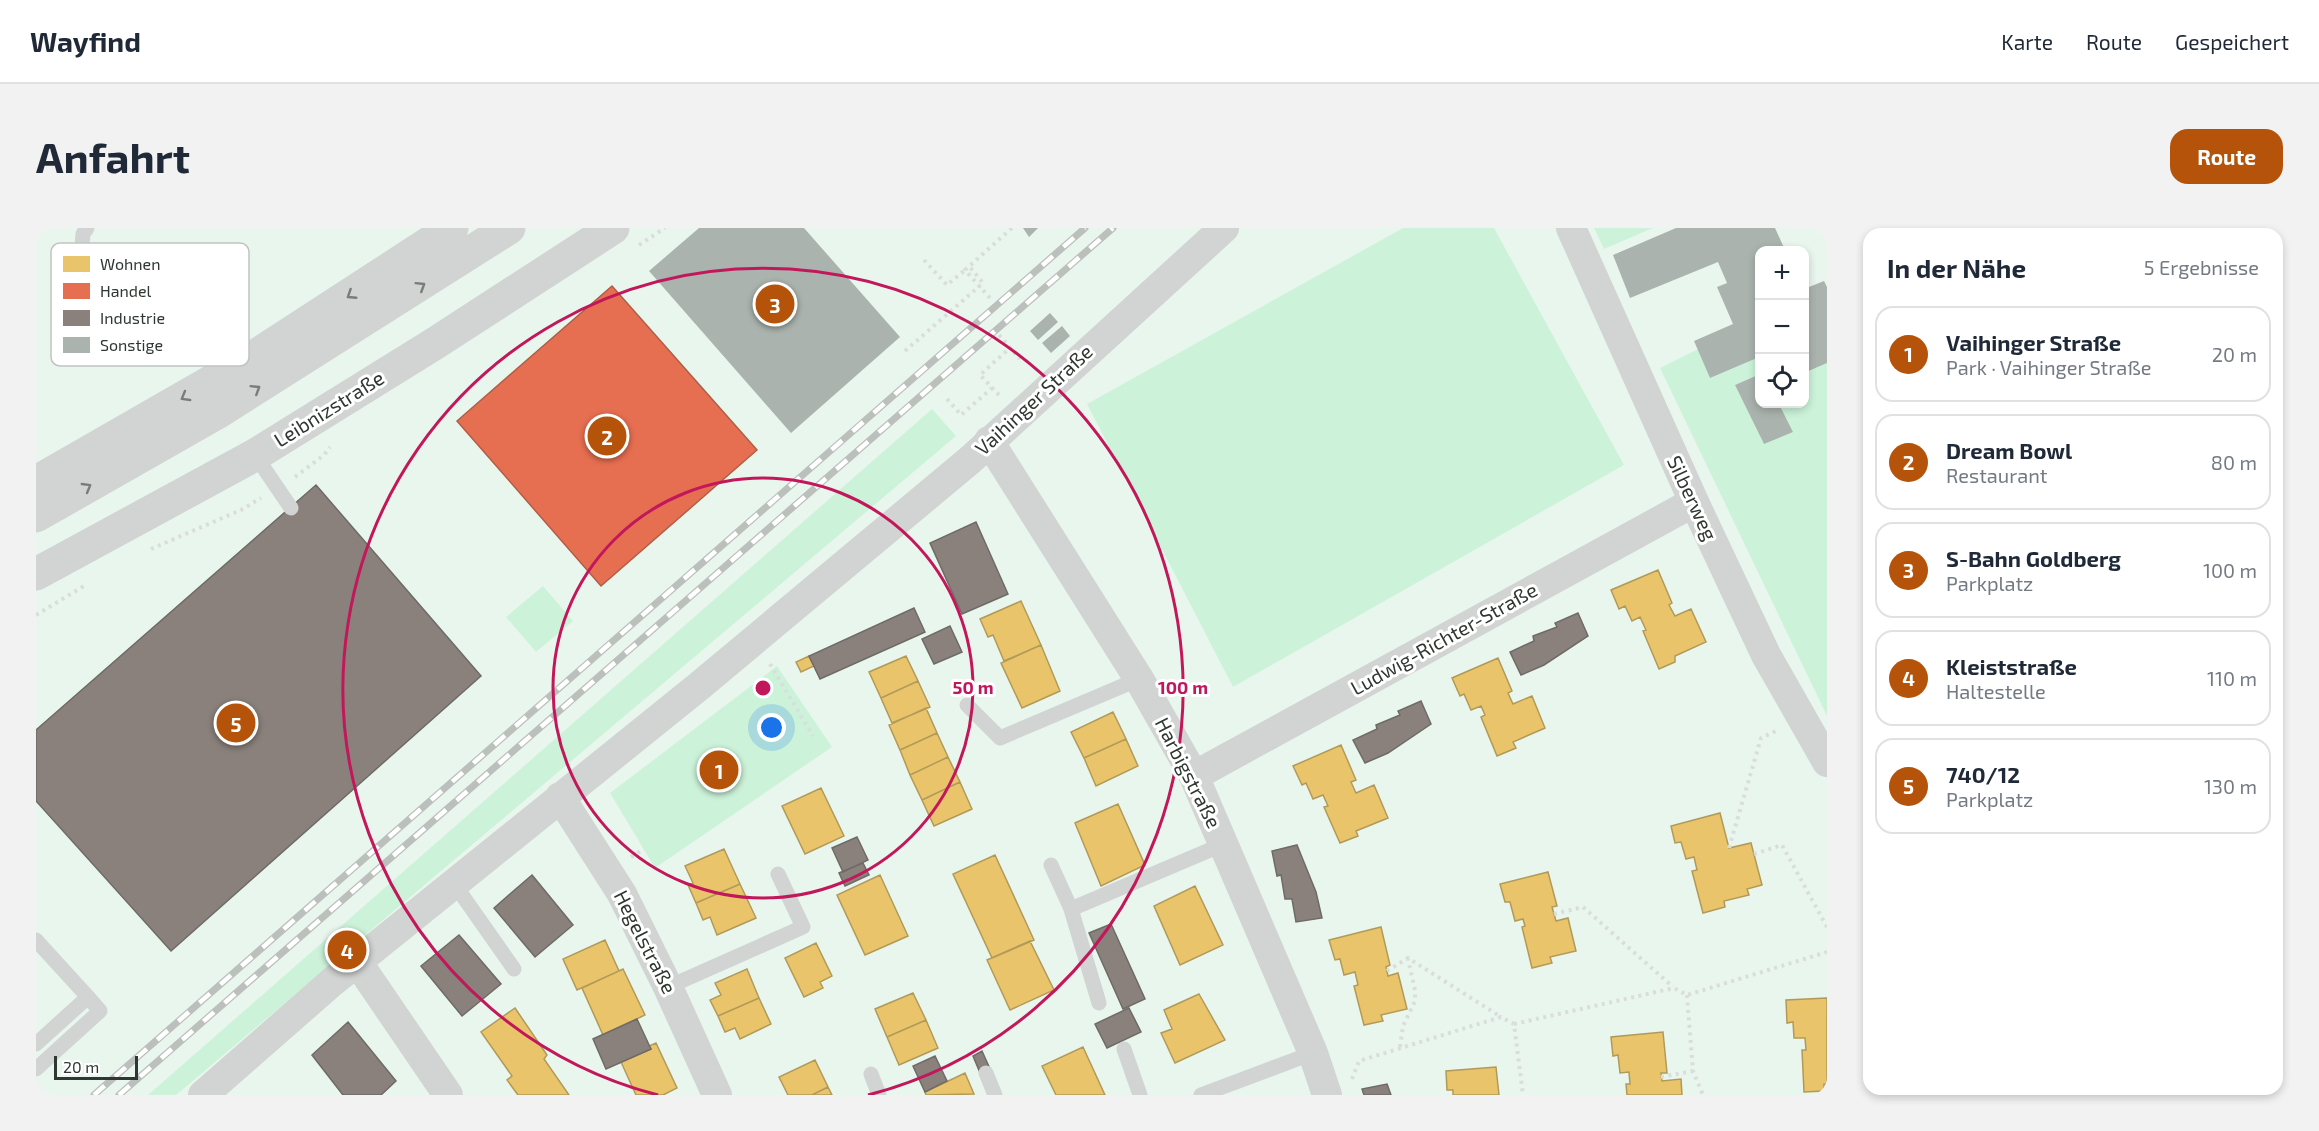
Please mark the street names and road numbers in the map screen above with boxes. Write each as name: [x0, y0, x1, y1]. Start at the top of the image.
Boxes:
street label: Vaihinger Straße: [970, 339, 1097, 460]
street label: Leibnizstraße: [269, 365, 388, 451]
street label: Silberweg: [1663, 451, 1723, 544]
street label: Ludwig-Richter-Straße: [1346, 577, 1541, 699]
street label: Harbigstraße: [1151, 713, 1227, 832]
street label: Hegelstraße: [610, 886, 682, 997]

